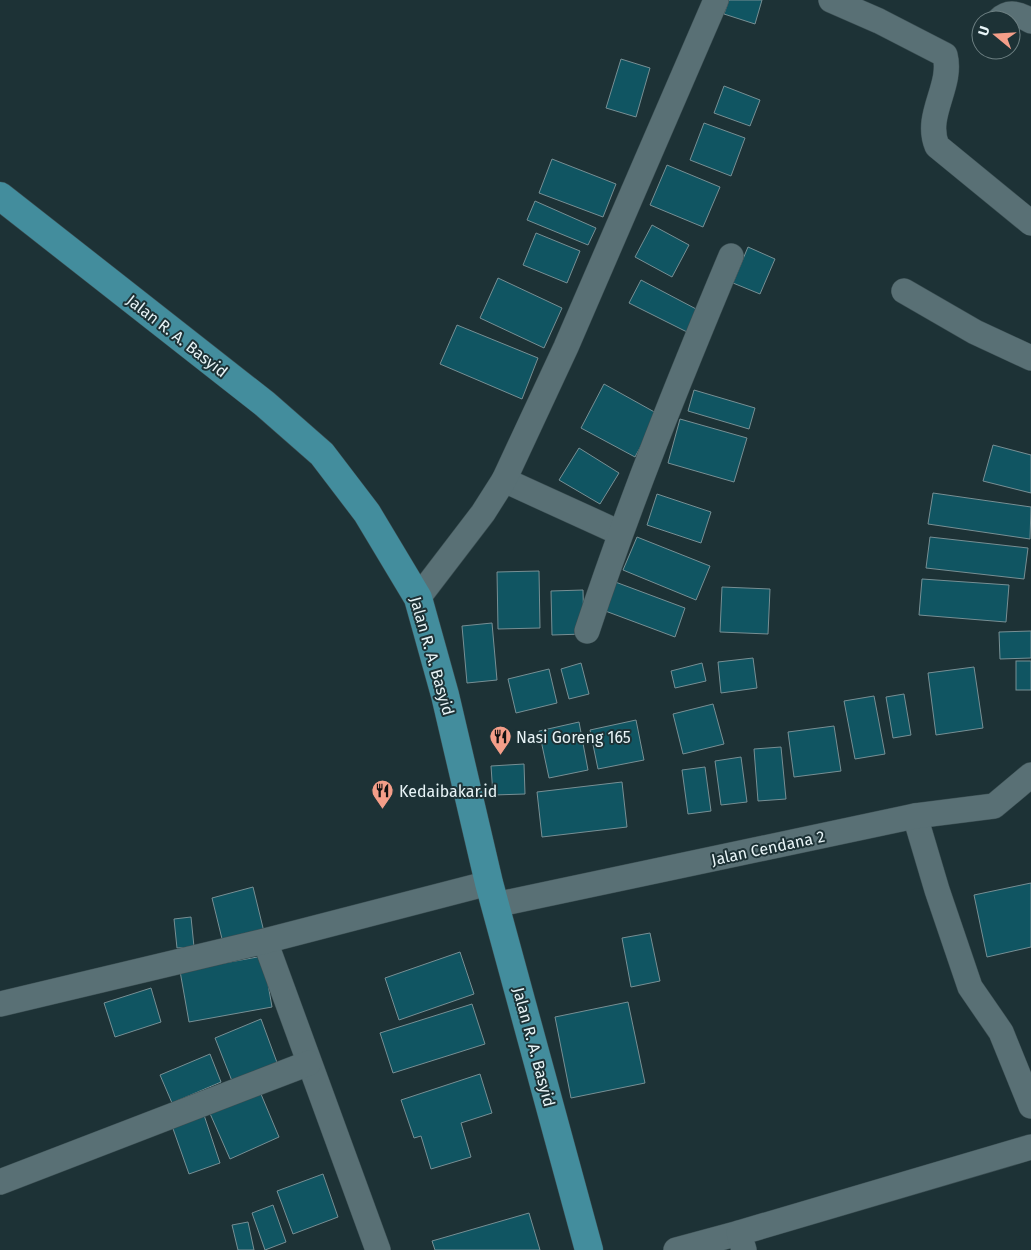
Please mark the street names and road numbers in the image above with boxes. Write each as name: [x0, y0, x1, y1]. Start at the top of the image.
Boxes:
street label: Jalan R. A. Basyid: [123, 291, 231, 381]
street label: Jalan R. A. Basyid: [406, 594, 458, 718]
street label: Jalan Cendana 2: [709, 827, 827, 869]
street label: Jalan R. A. Basyid: [509, 985, 559, 1109]

